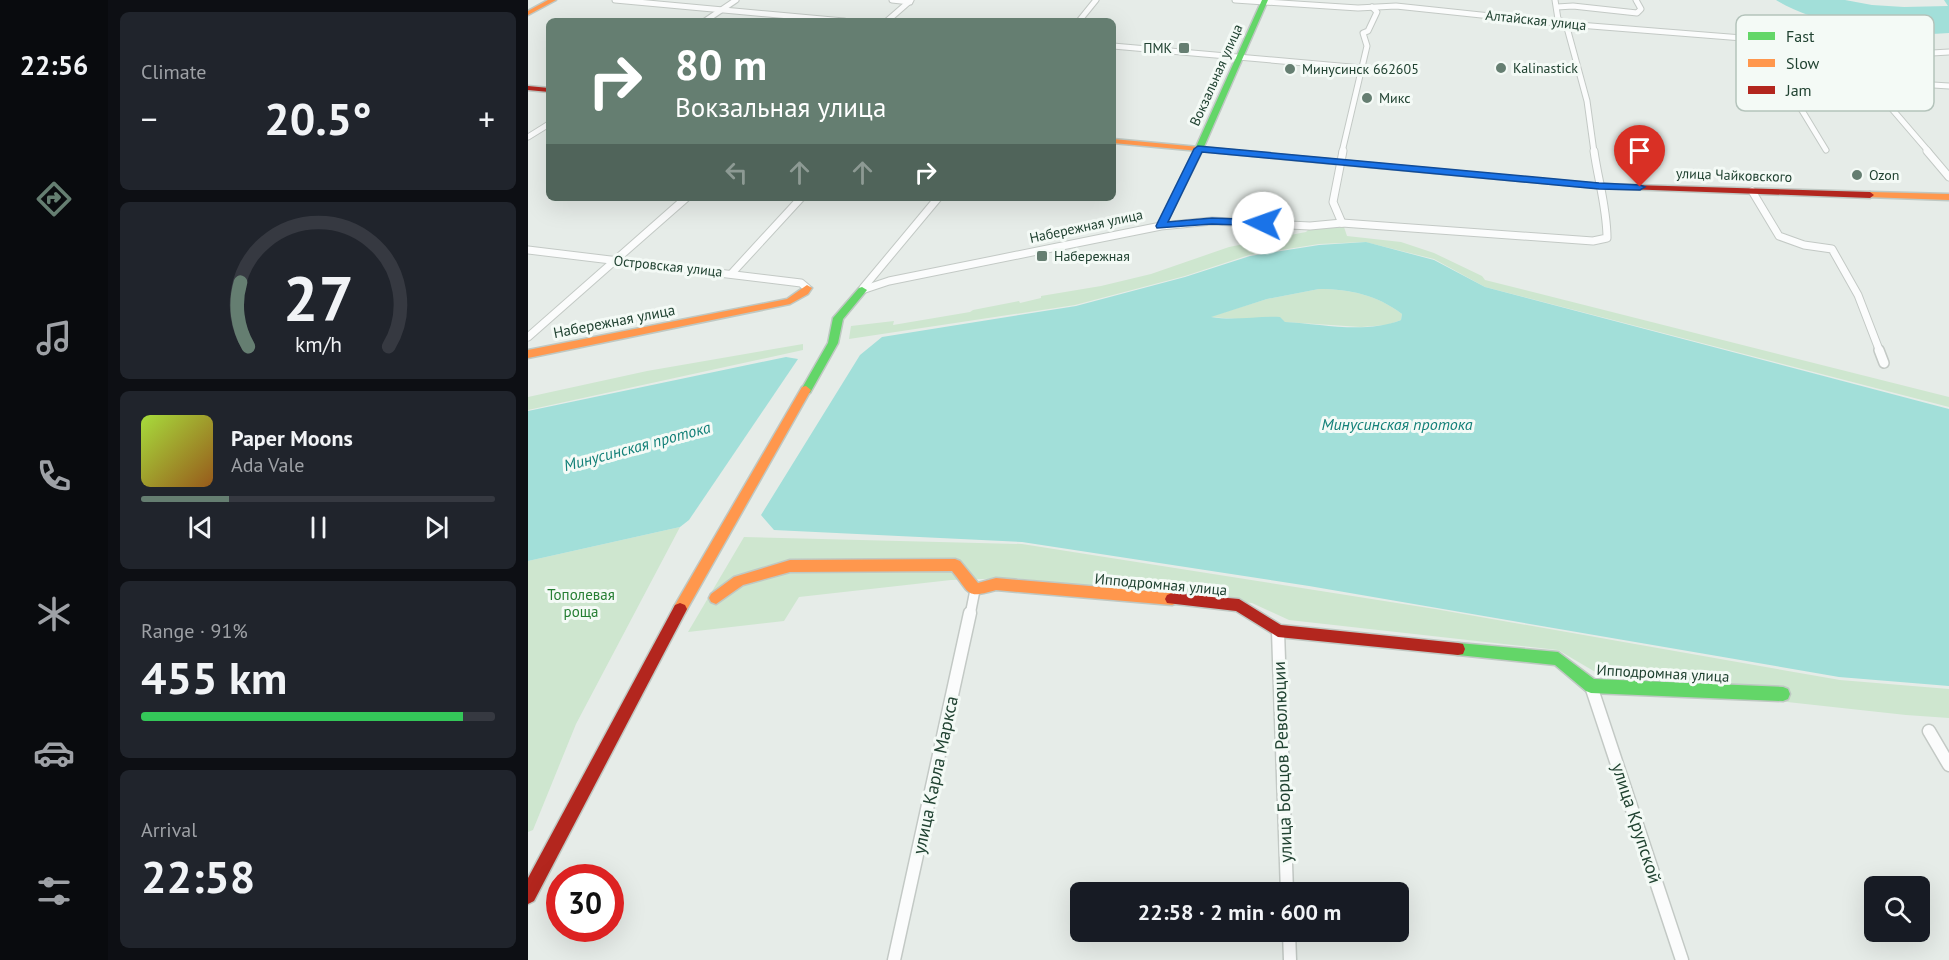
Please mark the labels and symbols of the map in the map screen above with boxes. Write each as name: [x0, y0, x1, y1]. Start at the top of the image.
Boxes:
street label: Алтайская улица: [1485, 6, 1587, 34]
legend: [1736, 15, 1934, 111]
street label: Вокзальная улица: [1185, 21, 1247, 129]
text: Fast: [1786, 26, 1815, 46]
place label: ПМК: [1143, 39, 1172, 57]
marker: ПМК: [1177, 41, 1191, 55]
text: Slow: [1786, 53, 1820, 73]
place label: Kalinastick: [1513, 59, 1578, 77]
place label: Минусинск 662605: [1302, 60, 1419, 78]
marker: Kalinastick: [1494, 61, 1508, 75]
marker: Минусинск 662605: [1283, 62, 1297, 76]
text: Jam: [1785, 80, 1812, 100]
place label: Микс: [1379, 89, 1411, 107]
marker: Микс: [1360, 91, 1374, 105]
pin: [1614, 125, 1665, 187]
street label: улица Чайковского: [1676, 164, 1792, 186]
place label: Ozon: [1869, 166, 1899, 184]
marker: Ozon: [1850, 168, 1864, 182]
position arrow: [1231, 191, 1295, 255]
street label: Набережная улица: [1028, 205, 1144, 247]
place label: Набережная: [1054, 247, 1130, 265]
marker: Набережная: [1035, 249, 1049, 263]
street label: Островская улица: [613, 251, 723, 281]
street label: Набережная улица: [552, 300, 676, 342]
water label: Минусинская протока: [1321, 414, 1473, 434]
water label: Минусинская протока: [561, 417, 713, 475]
street label: Ипподромная улица: [1094, 569, 1228, 599]
park label: Тополевая роща: [547, 585, 615, 621]
street label: Ипподромная улица: [1596, 660, 1730, 686]
street label: улица Борцов Революции: [1267, 661, 1297, 863]
street label: улица Карла Маркса: [907, 694, 963, 856]
street label: улица Крупской: [1607, 760, 1667, 886]
speed limit sign: 30: [546, 864, 624, 942]

